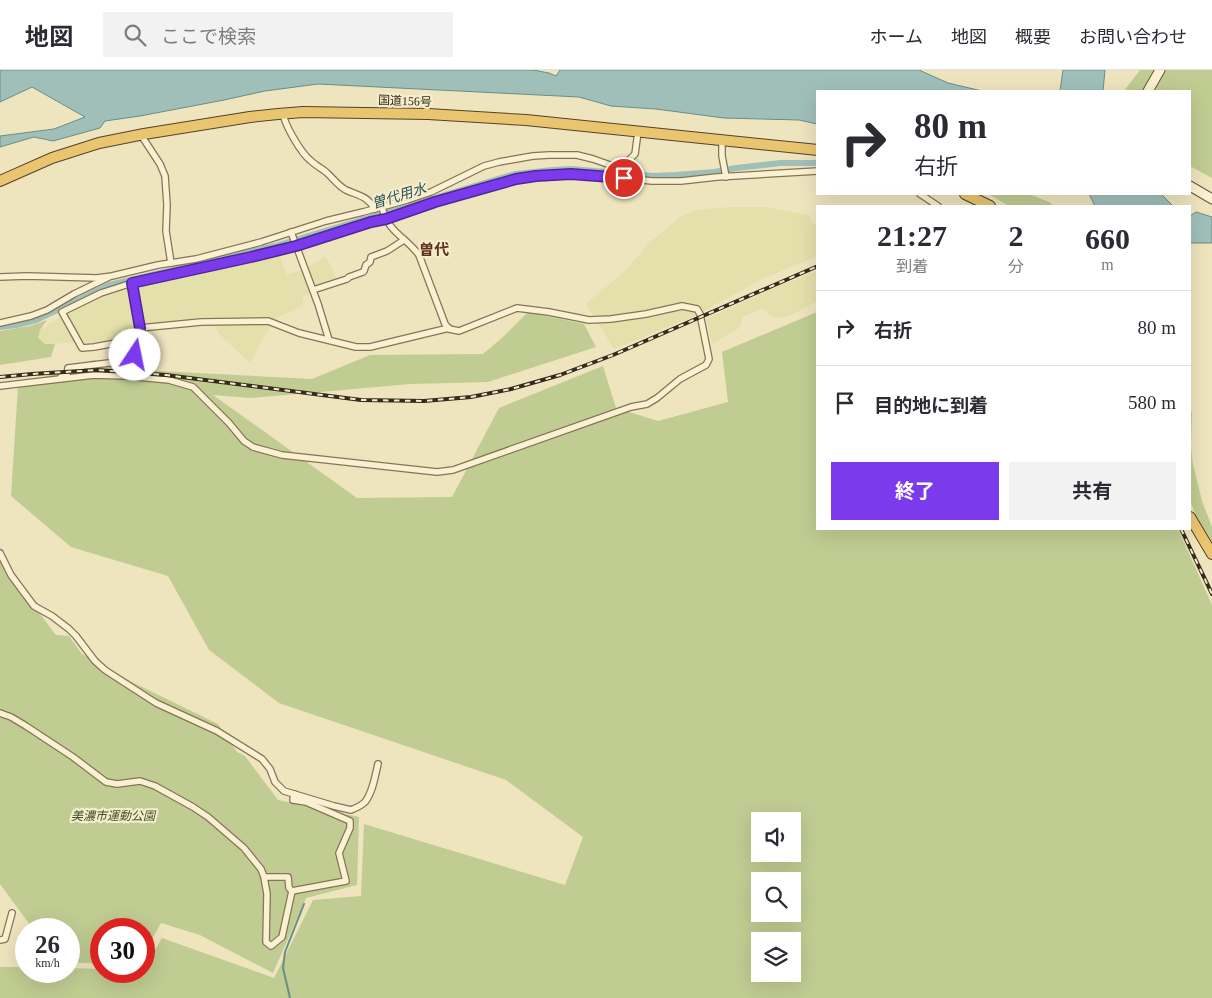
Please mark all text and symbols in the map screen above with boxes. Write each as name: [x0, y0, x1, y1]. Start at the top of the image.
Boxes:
search box: [103, 12, 453, 57]
icon: search: [121, 21, 149, 49]
text: 地図: [25, 24, 73, 50]
text: ここで検索: [161, 26, 256, 47]
text: ホーム: [870, 27, 923, 47]
text: 地図: [951, 27, 987, 47]
text: 概要: [1015, 27, 1051, 47]
text: お問い合わせ: [1079, 27, 1187, 47]
street label: 国道156号: [378, 93, 432, 109]
text: 80 m: [914, 107, 987, 146]
icon: right: [831, 110, 896, 175]
text: 右折: [914, 154, 958, 179]
pin: [603, 157, 645, 199]
icon: arrive: [610, 164, 638, 192]
water label: 曽代用水: [370, 180, 430, 211]
text: 21:27: [877, 219, 947, 252]
text: 2: [1008, 219, 1023, 252]
text: 660: [1085, 222, 1130, 255]
district label: 曽代: [419, 241, 449, 258]
text: m: [1101, 256, 1114, 273]
text: 到着: [896, 258, 928, 275]
text: 分: [1008, 258, 1024, 275]
icon: right: [831, 314, 859, 342]
text: 80 m: [1137, 317, 1176, 338]
text: 右折: [874, 320, 912, 341]
position arrow: [108, 328, 160, 380]
icon: arrive: [831, 389, 859, 417]
text: 580 m: [1128, 392, 1176, 413]
text: 目的地に到着: [874, 395, 988, 416]
button: 終了: [831, 462, 999, 520]
button: 共有: [1009, 462, 1176, 520]
park label: 美濃市運動公園: [71, 809, 157, 823]
map controls: [751, 812, 801, 982]
button: sound: [751, 812, 801, 862]
button: search: [751, 872, 801, 922]
speed limit sign: 30: [90, 918, 155, 983]
text: 26: [35, 931, 60, 958]
button: layers: [751, 932, 801, 982]
text: km/h: [35, 956, 60, 970]

